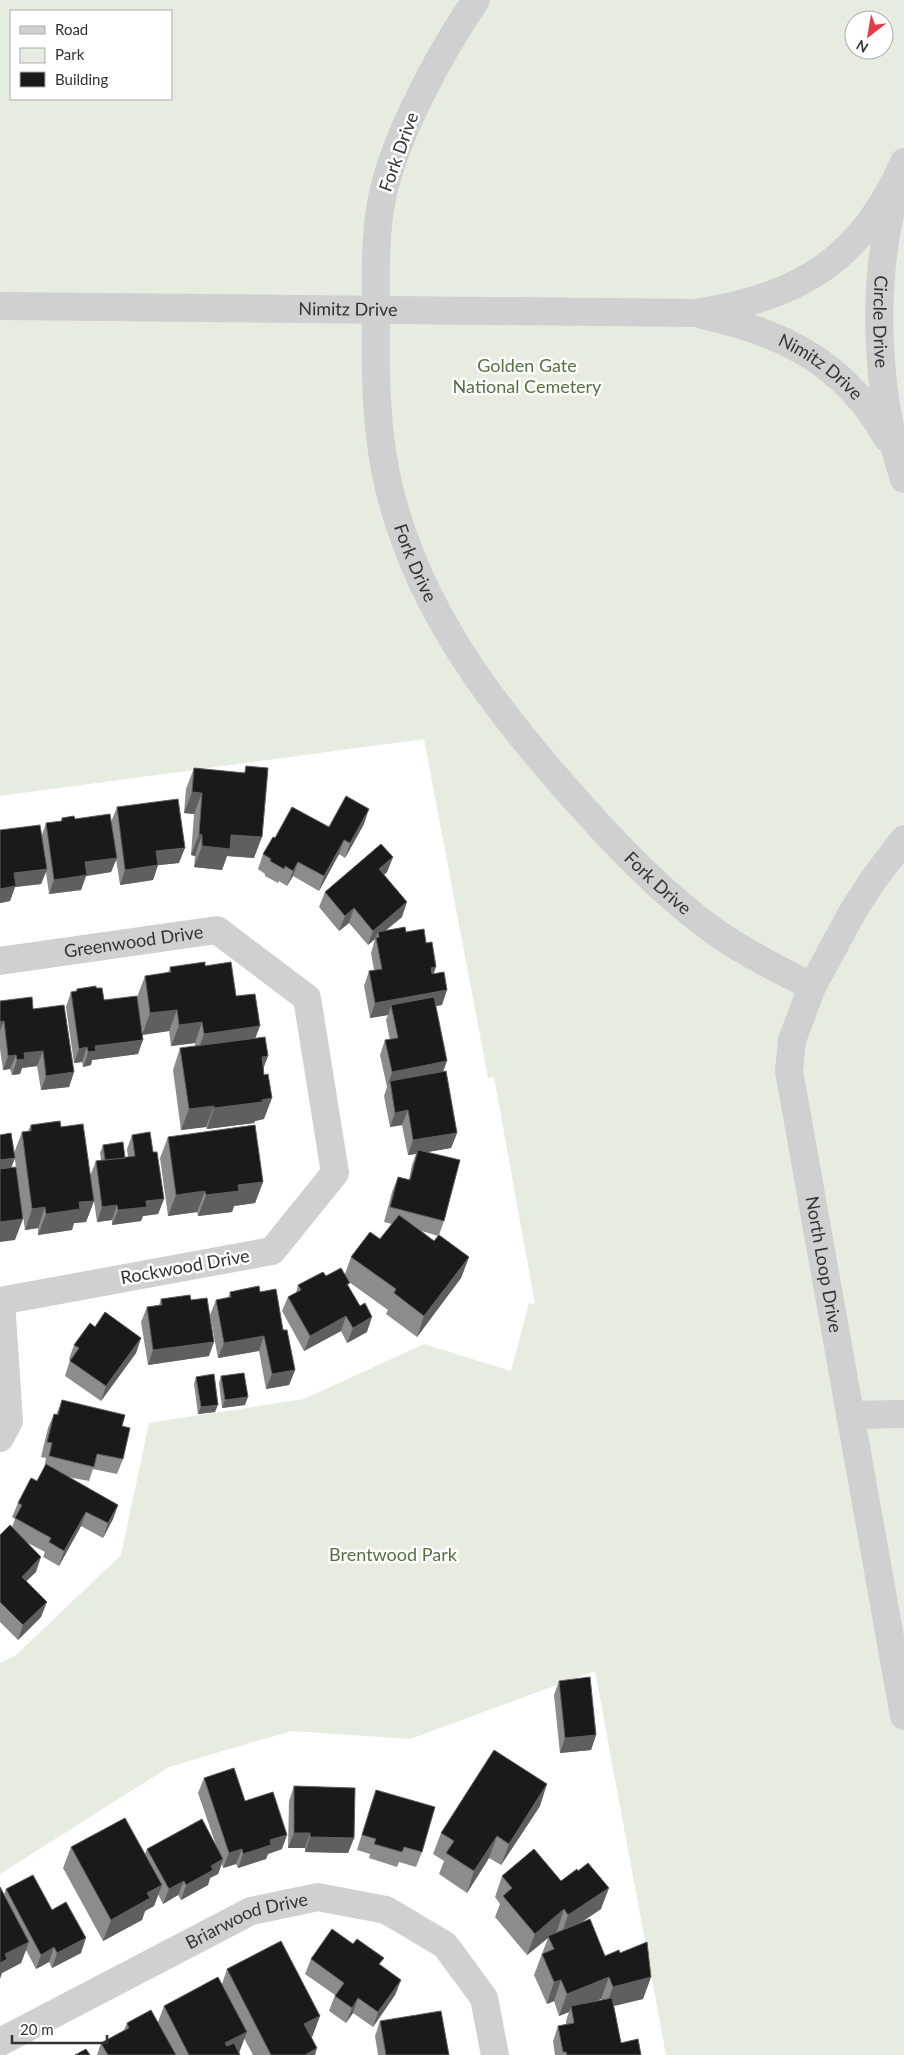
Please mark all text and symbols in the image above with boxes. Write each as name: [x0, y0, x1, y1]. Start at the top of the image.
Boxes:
legend: [10, 10, 172, 100]
north arrow: [844, 10, 894, 60]
text: Road: [55, 20, 88, 38]
text: N: [853, 37, 871, 57]
text: Park: [55, 45, 85, 63]
text: Building: [55, 70, 108, 88]
street label: Fork Drive: [374, 109, 423, 194]
street label: Circle Drive: [869, 275, 893, 369]
street label: Nimitz Drive: [298, 297, 398, 320]
street label: Nimitz Drive: [775, 328, 868, 404]
park label: Golden Gate National Cemetery: [453, 354, 602, 397]
street label: Fork Drive: [390, 521, 442, 605]
street label: Fork Drive: [620, 847, 696, 919]
street label: Greenwood Drive: [62, 920, 205, 962]
street label: North Loop Drive: [802, 1194, 847, 1334]
street label: Rockwood Drive: [119, 1244, 251, 1288]
park label: Brentwood Park: [329, 1543, 458, 1565]
street label: Briarwood Drive: [182, 1887, 310, 1953]
scale bar: [12, 2012, 108, 2044]
text: 20 m: [20, 2020, 54, 2038]

